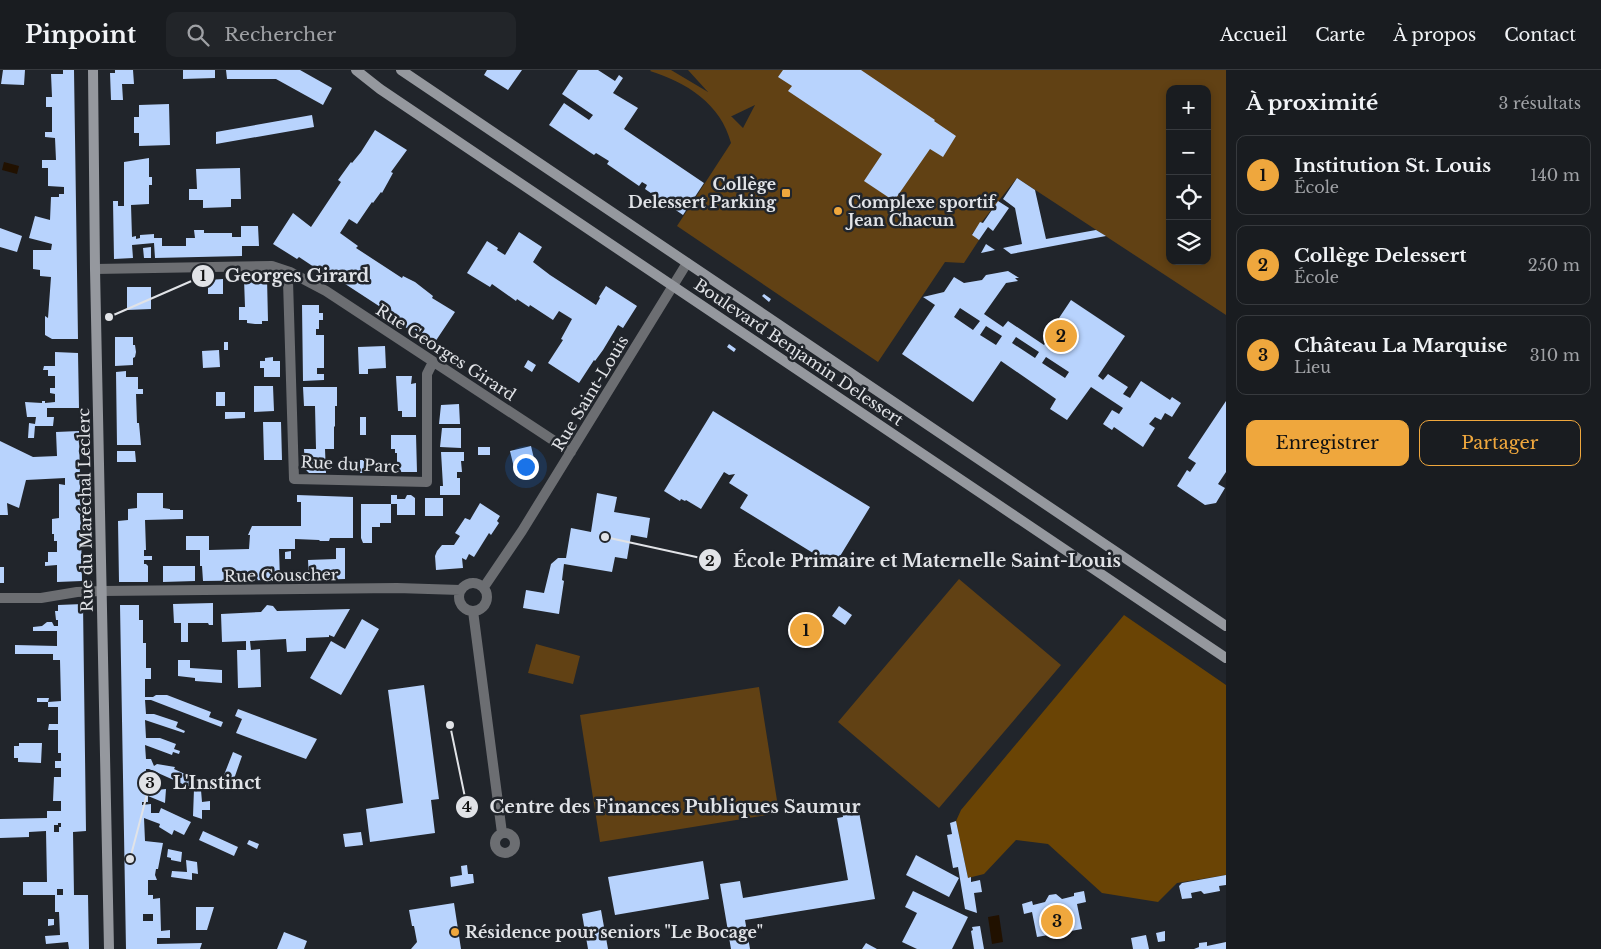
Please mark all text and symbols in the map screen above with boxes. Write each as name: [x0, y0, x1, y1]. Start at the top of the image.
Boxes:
search box: [166, 12, 516, 57]
text: Pinpoint: [25, 20, 136, 49]
icon: search: [184, 21, 212, 49]
text: Rechercher: [224, 23, 336, 46]
text: Accueil: [1220, 24, 1287, 46]
text: Carte: [1315, 24, 1365, 46]
text: À propos: [1393, 24, 1476, 46]
text: Contact: [1504, 24, 1576, 46]
map controls: [1166, 85, 1211, 265]
button: +: [1166, 85, 1211, 130]
text: À proximité: [1246, 90, 1378, 116]
text: 3 résultats: [1499, 93, 1581, 113]
button: −: [1166, 130, 1211, 175]
text: Institution St. Louis: [1294, 154, 1491, 177]
text: 1: [1260, 165, 1266, 185]
text: 140 m: [1530, 165, 1580, 185]
place label: Collège Delessert Parking: [628, 174, 777, 212]
button: locate: [1166, 175, 1211, 220]
text: École: [1294, 177, 1339, 197]
marker: Collège Delessert Parking: [780, 187, 792, 199]
place label: Complexe sportif Jean Chacun: [845, 192, 997, 230]
marker: Complexe sportif Jean Chacun: [832, 205, 844, 217]
button: layers: [1166, 220, 1211, 265]
text: Collège Delessert: [1294, 244, 1466, 267]
text: 2: [1258, 255, 1268, 275]
text: 250 m: [1528, 255, 1580, 275]
callout: Georges Girard: [190, 259, 380, 292]
text: Georges Girard: [225, 265, 370, 287]
text: 1: [200, 266, 207, 285]
text: École: [1294, 267, 1339, 287]
street label: Boulevard Benjamin Delessert: [690, 274, 908, 430]
street label: Rue Georges Girard: [372, 299, 520, 405]
pin: 2: [1045, 317, 1077, 355]
street label: Rue Saint-Louis: [548, 331, 632, 455]
text: Château La Marquise: [1294, 334, 1507, 357]
text: 3: [1258, 345, 1268, 365]
text: 310 m: [1530, 345, 1580, 365]
text: Lieu: [1294, 357, 1331, 377]
street label: Rue du Maréchal Leclerc: [73, 407, 97, 612]
button: Enregistrer: [1246, 420, 1409, 466]
button: Partager: [1419, 420, 1581, 466]
street label: Rue du Parc: [300, 451, 400, 477]
your location: [513, 454, 539, 480]
callout: École Primaire et Maternelle Saint-Louis: [698, 544, 1130, 577]
text: École Primaire et Maternelle Saint-Louis: [733, 549, 1121, 572]
text: 2: [705, 551, 715, 570]
street label: Rue Couscher: [223, 564, 339, 586]
pin: 1: [790, 611, 822, 649]
callout: L'Instinct: [138, 767, 271, 800]
text: L'Instinct: [173, 772, 261, 794]
text: 3: [145, 773, 155, 792]
callout: Centre des Finances Publiques Saumur: [455, 790, 871, 823]
text: Centre des Finances Publiques Saumur: [490, 796, 860, 818]
text: 4: [462, 797, 472, 816]
pin: 3: [1041, 902, 1073, 940]
place label: Résidence pour seniors "Le Bocage": [465, 922, 763, 942]
marker: Résidence pour seniors "Le Bocage": [449, 926, 461, 938]

